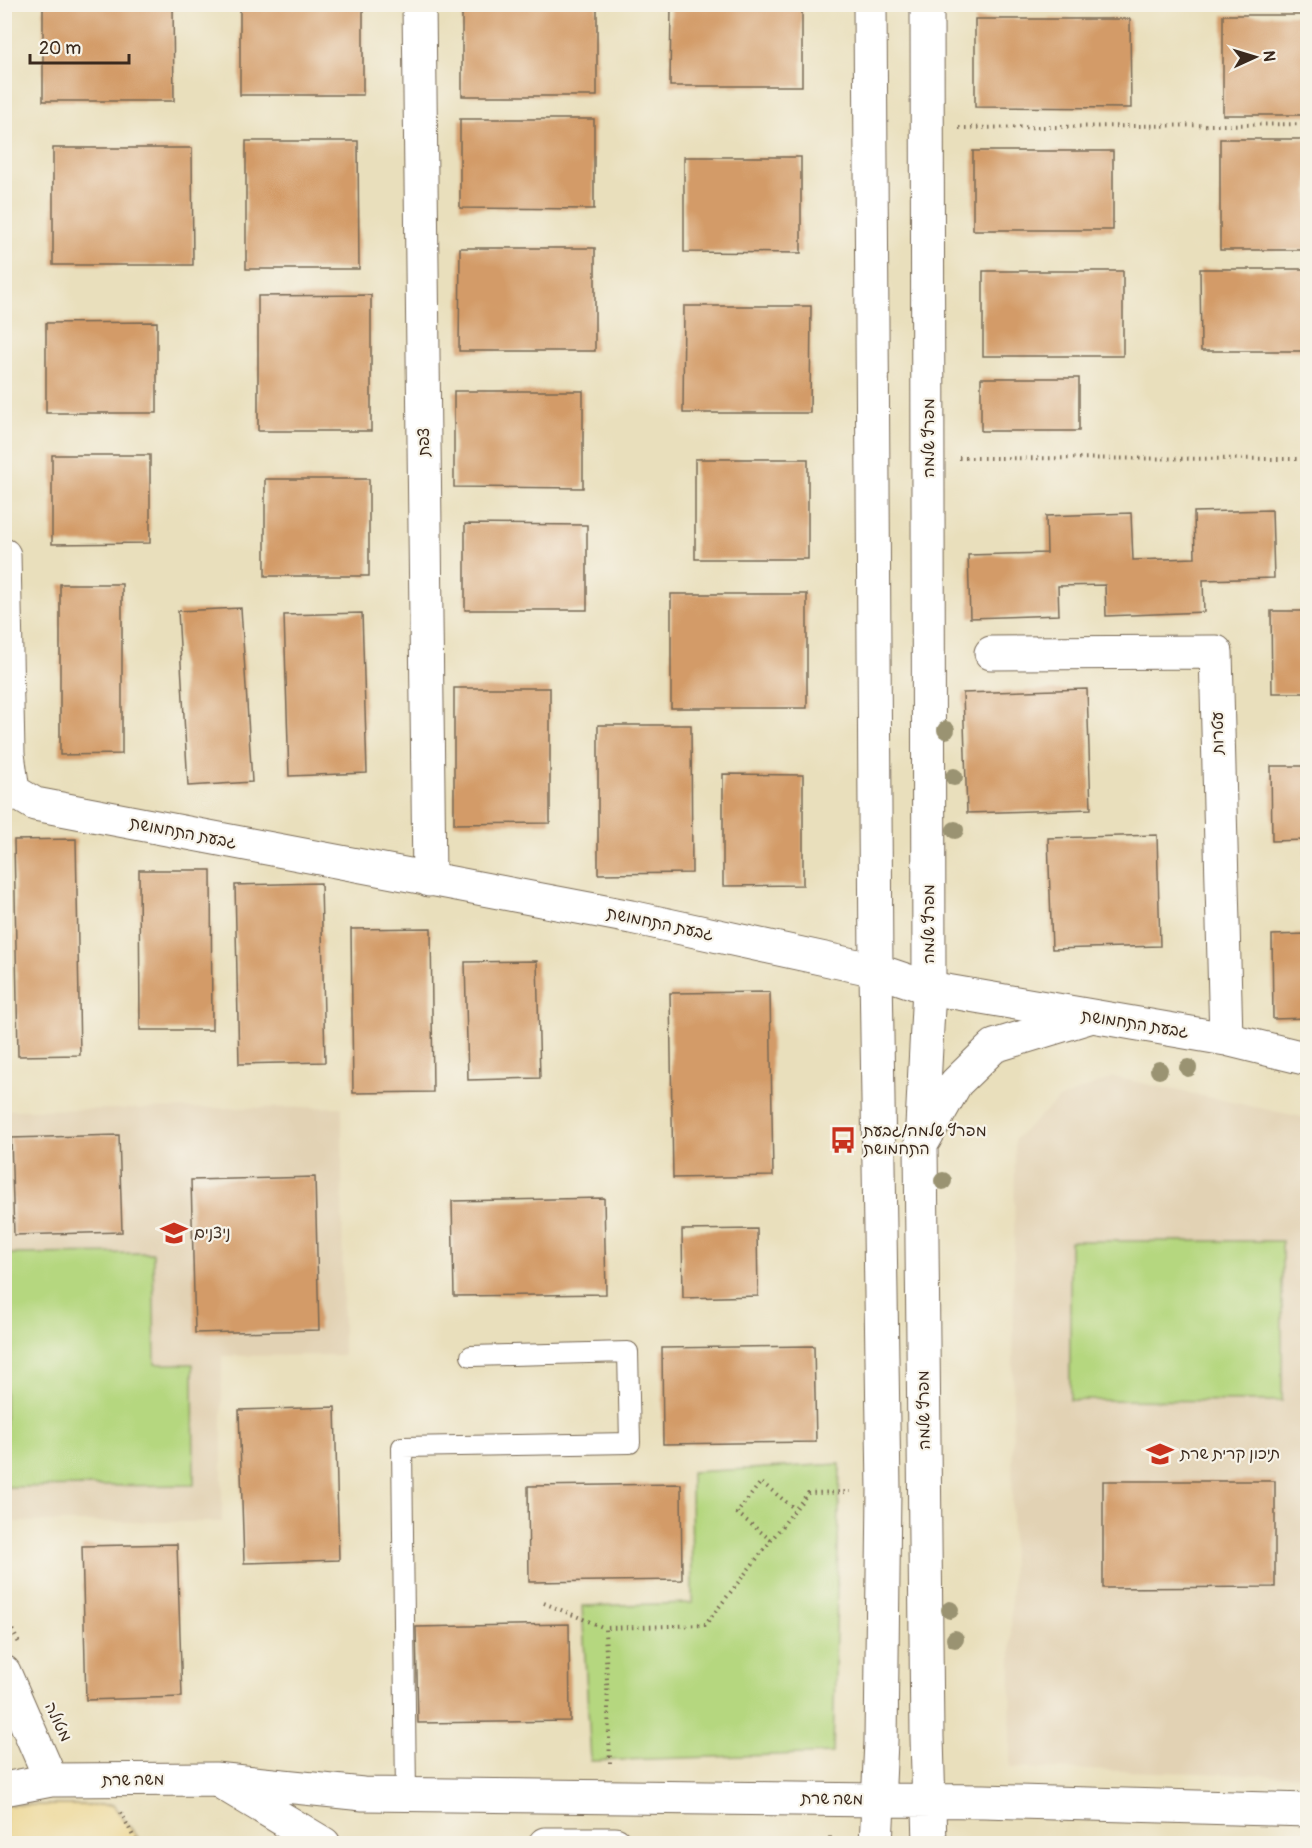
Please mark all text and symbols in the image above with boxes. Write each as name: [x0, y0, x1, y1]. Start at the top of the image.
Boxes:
scale bar: [30, 27, 129, 65]
north arrow: [1225, 27, 1285, 87]
text: 20 m: [39, 37, 81, 60]
text: N: [1259, 50, 1279, 62]
street label: מפרץ שלמה: [919, 398, 939, 478]
street label: צפת: [414, 427, 434, 458]
street label: עטרות: [1208, 711, 1228, 756]
street label: גבעת התחמושת: [128, 813, 238, 853]
street label: מפרץ שלמה: [919, 884, 939, 964]
street label: גבעת התחמושת: [605, 903, 715, 945]
street label: גבעת התחמושת: [1080, 1006, 1190, 1042]
place label: מפרץ שלמה/גבעת התחמושת: [862, 1121, 987, 1159]
bus stop icon: מפרץ שלמה/גבעת התחמושת: [828, 1125, 858, 1155]
school or university icon: ניצנים: [159, 1218, 189, 1248]
place label: ניצנים: [194, 1223, 231, 1243]
street label: מפרץ שלמה: [913, 1370, 935, 1450]
school or university icon: תיכון קרית שרת: [1145, 1439, 1175, 1469]
place label: תיכון קרית שרת: [1179, 1444, 1280, 1464]
street label: מטולה: [40, 1699, 76, 1745]
street label: משה שרת: [101, 1769, 164, 1791]
street label: משה שרת: [800, 1788, 863, 1810]

